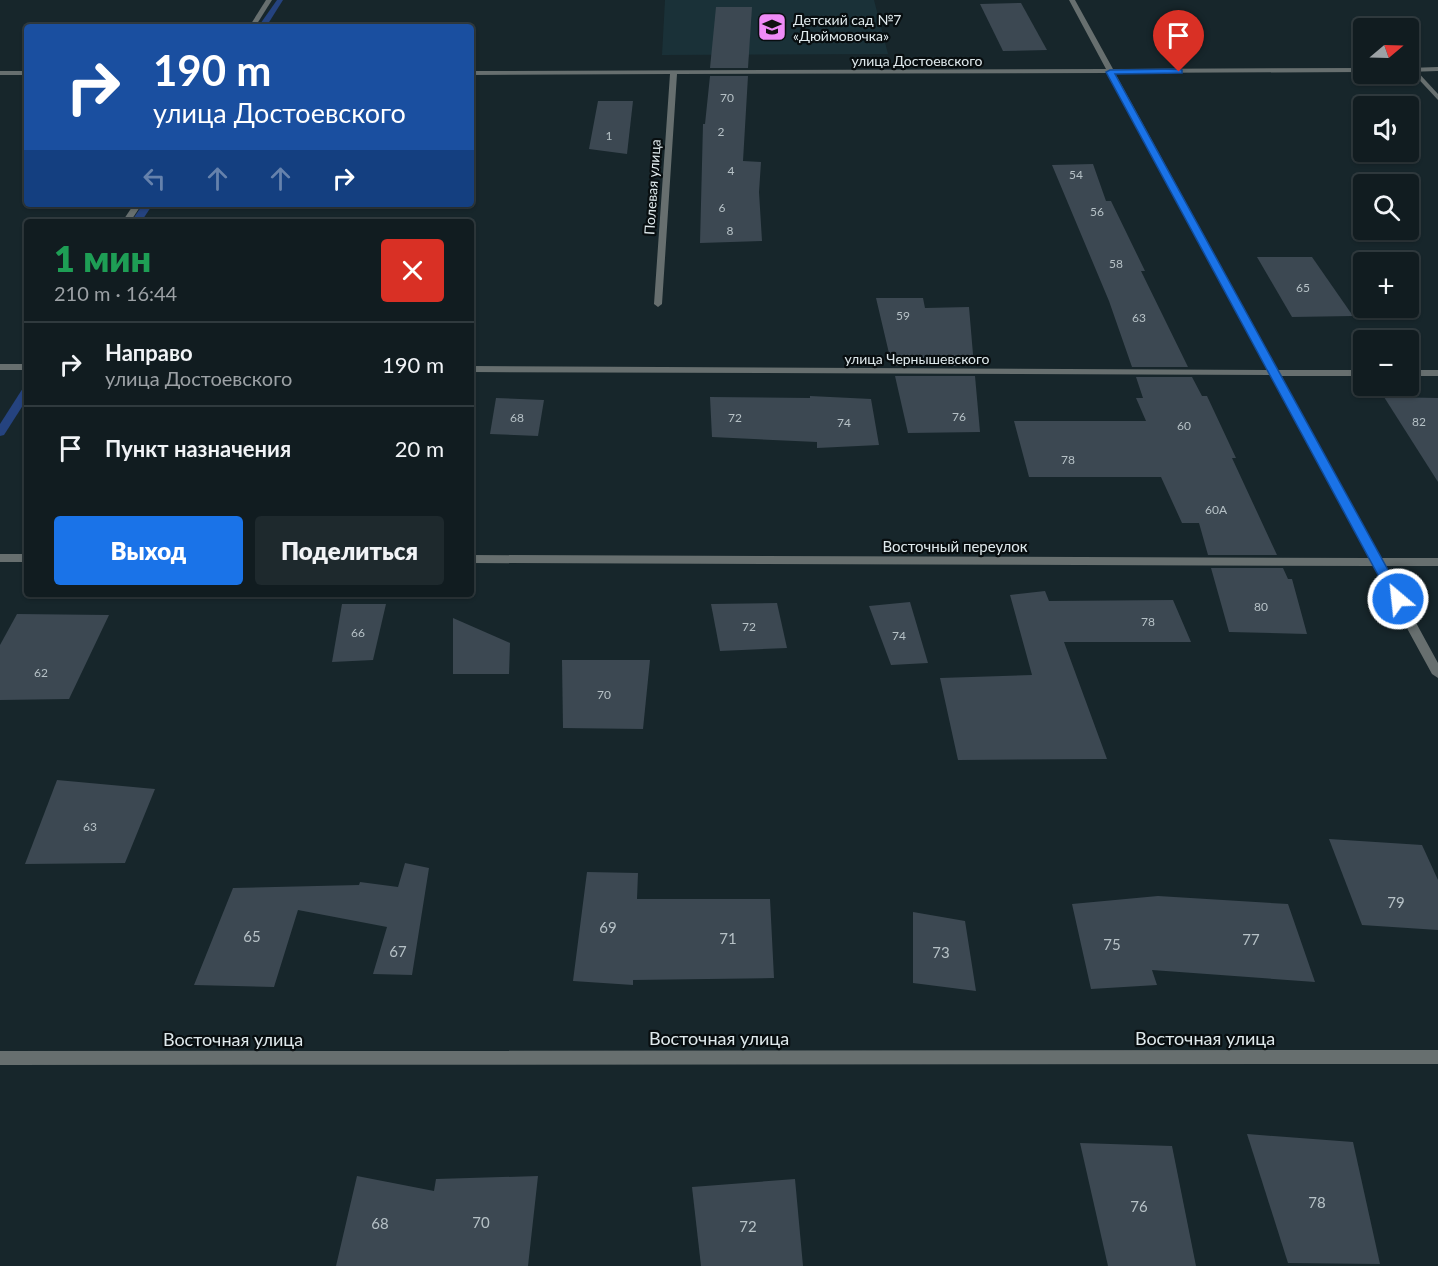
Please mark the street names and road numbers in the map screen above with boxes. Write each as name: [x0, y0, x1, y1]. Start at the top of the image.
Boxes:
street label: улица Достоевского: [851, 52, 983, 69]
street label: Полевая улица: [640, 138, 664, 235]
street label: улица Чернышевского: [845, 350, 990, 367]
street label: Восточный переулок: [882, 537, 1028, 555]
street label: Восточная улица: [649, 1027, 789, 1049]
street label: Восточная улица: [1135, 1027, 1275, 1049]
street label: Восточная улица: [163, 1028, 303, 1050]

